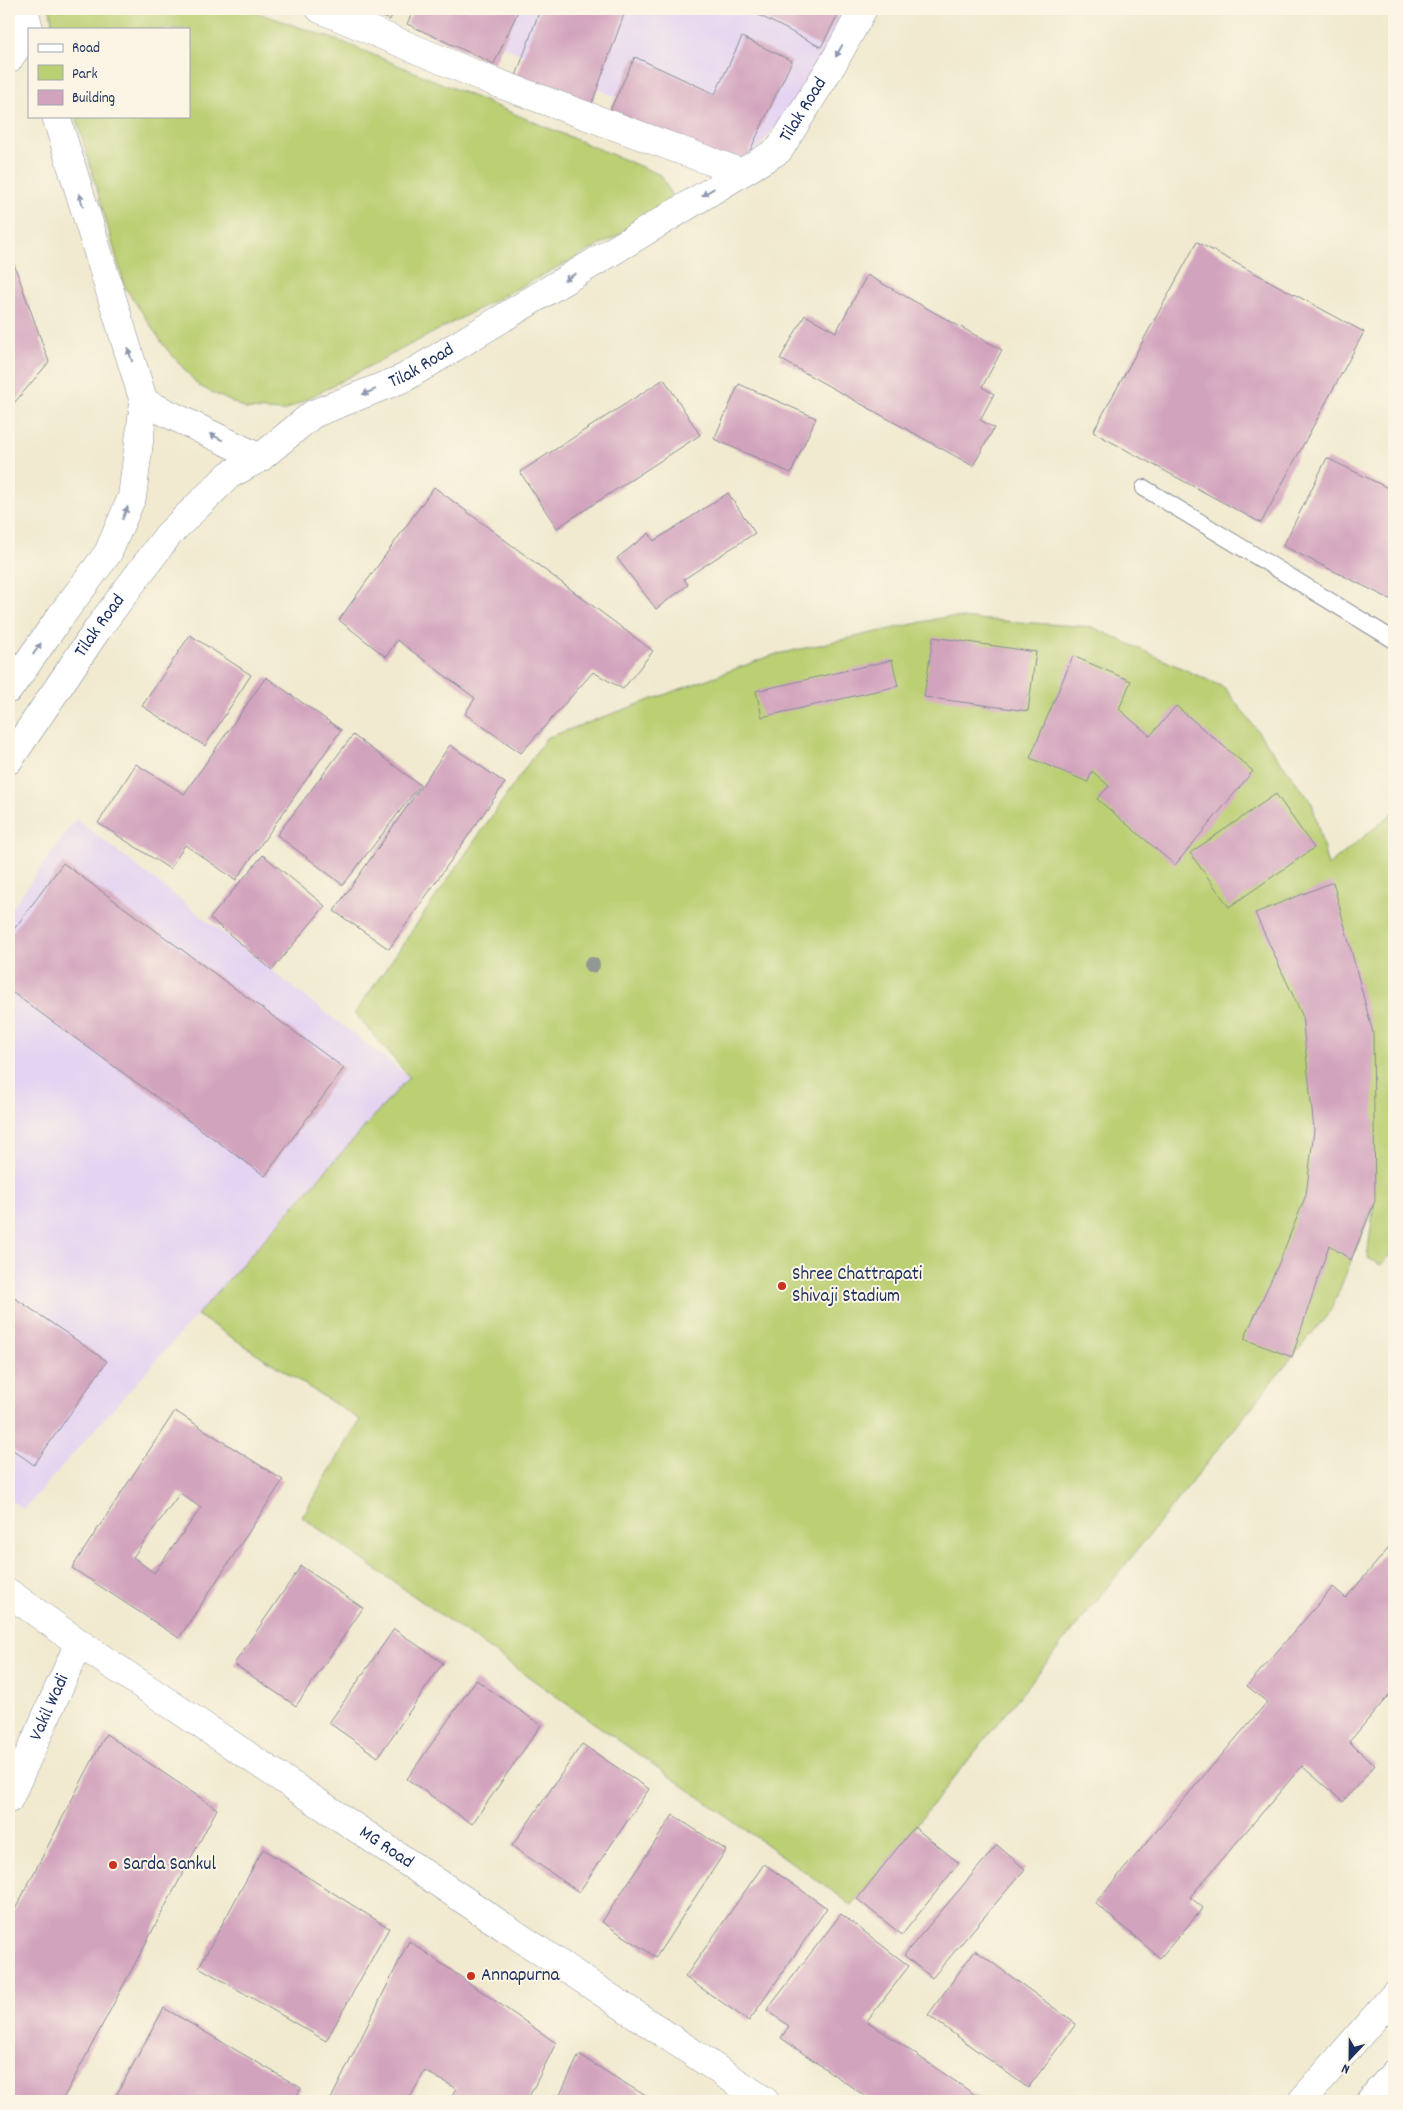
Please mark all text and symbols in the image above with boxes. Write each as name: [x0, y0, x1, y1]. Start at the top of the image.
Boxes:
legend: [28, 28, 190, 118]
text: Road: [72, 38, 100, 60]
one-way arrow: [835, 45, 844, 58]
text: Park: [72, 64, 98, 86]
street label: Tilak Road: [773, 72, 834, 148]
text: Building: [72, 88, 115, 110]
one-way arrow: [702, 187, 715, 196]
one-way arrow: [76, 193, 84, 208]
one-way arrow: [563, 272, 576, 281]
street label: Tilak Road: [385, 337, 460, 396]
one-way arrow: [125, 348, 133, 363]
one-way arrow: [361, 388, 376, 396]
one-way arrow: [209, 432, 223, 440]
one-way arrow: [122, 506, 130, 520]
street label: Tilak Road: [68, 589, 132, 663]
one-way arrow: [32, 642, 42, 656]
place label: Shree Chattrapati Shivaji Stadium: [792, 1262, 923, 1311]
marker: Shree Chattrapati Shivaji Stadium: [776, 1280, 788, 1292]
street label: Vakil Wadi: [23, 1670, 77, 1745]
street label: MG Road: [353, 1820, 419, 1876]
place label: Sarda Sankul: [123, 1852, 217, 1879]
marker: Sarda Sankul: [107, 1859, 119, 1871]
place label: Annapurna: [481, 1963, 561, 1990]
marker: Annapurna: [465, 1970, 477, 1982]
north arrow: [1326, 2032, 1376, 2082]
text: N: [1339, 2058, 1353, 2079]

